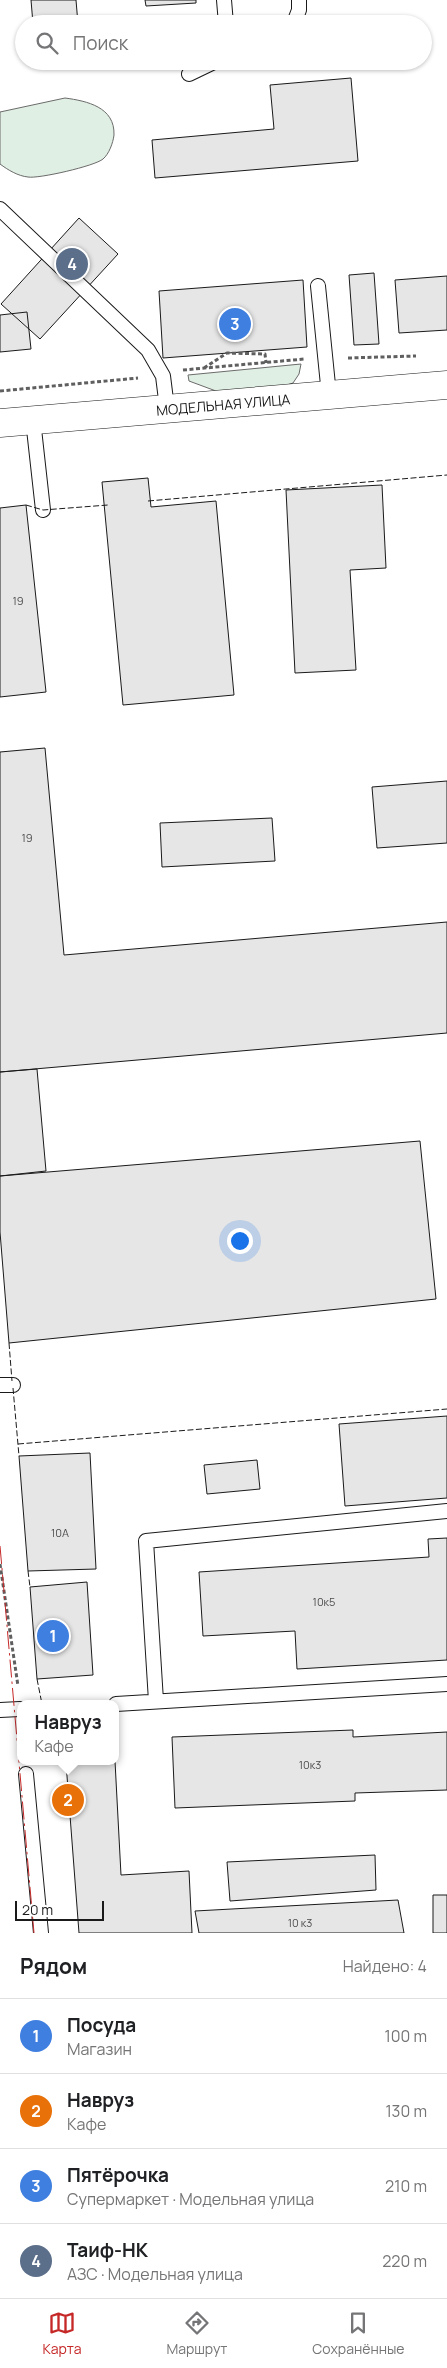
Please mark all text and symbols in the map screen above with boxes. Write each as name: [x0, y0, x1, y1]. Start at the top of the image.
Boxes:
search box: [15, 15, 432, 70]
icon: search: [33, 29, 61, 57]
text: Поиск: [73, 30, 128, 56]
pin: 4: [56, 245, 88, 283]
pin: 3: [219, 305, 251, 343]
street label: МОДЕЛЬНАЯ УЛИЦА: [155, 389, 291, 419]
house number: 19: [12, 593, 24, 608]
house number: 19: [21, 830, 33, 845]
your location: [227, 1228, 253, 1254]
house number: 10А: [51, 1525, 69, 1540]
house number: 10к5: [313, 1594, 335, 1609]
pin: 1: [37, 1617, 69, 1655]
popup: [17, 1700, 119, 1765]
text: Навруз: [34, 1709, 102, 1735]
text: Кафе: [34, 1735, 74, 1757]
house number: 10к3: [299, 1757, 321, 1772]
pin: 2: [52, 1781, 84, 1819]
scale bar: [15, 1898, 104, 1921]
text: 20 m: [22, 1900, 53, 1919]
house number: 10 к3: [288, 1915, 312, 1930]
text: Рядом: [20, 1952, 87, 1980]
text: Найдено: 4: [343, 1955, 427, 1977]
text: Посуда: [67, 2012, 136, 2038]
text: 1: [32, 2025, 40, 2047]
text: 100 m: [384, 2025, 427, 2047]
text: Магазин: [67, 2038, 132, 2060]
text: Навруз: [67, 2087, 134, 2113]
text: 2: [31, 2100, 41, 2122]
text: 130 m: [385, 2100, 427, 2122]
text: Кафе: [67, 2113, 106, 2135]
text: Пятёрочка: [67, 2162, 169, 2188]
text: 3: [31, 2175, 41, 2197]
text: 210 m: [385, 2175, 427, 2197]
text: Супермаркет · Модельная улица: [67, 2188, 314, 2210]
text: Таиф-НК: [67, 2237, 148, 2263]
text: 4: [31, 2250, 41, 2272]
text: 220 m: [382, 2250, 427, 2272]
text: АЗС · Модельная улица: [67, 2263, 243, 2285]
tab: Карта: [42, 2309, 81, 2358]
tab: Маршрут: [166, 2309, 227, 2358]
tab: Сохранённые: [312, 2309, 405, 2358]

